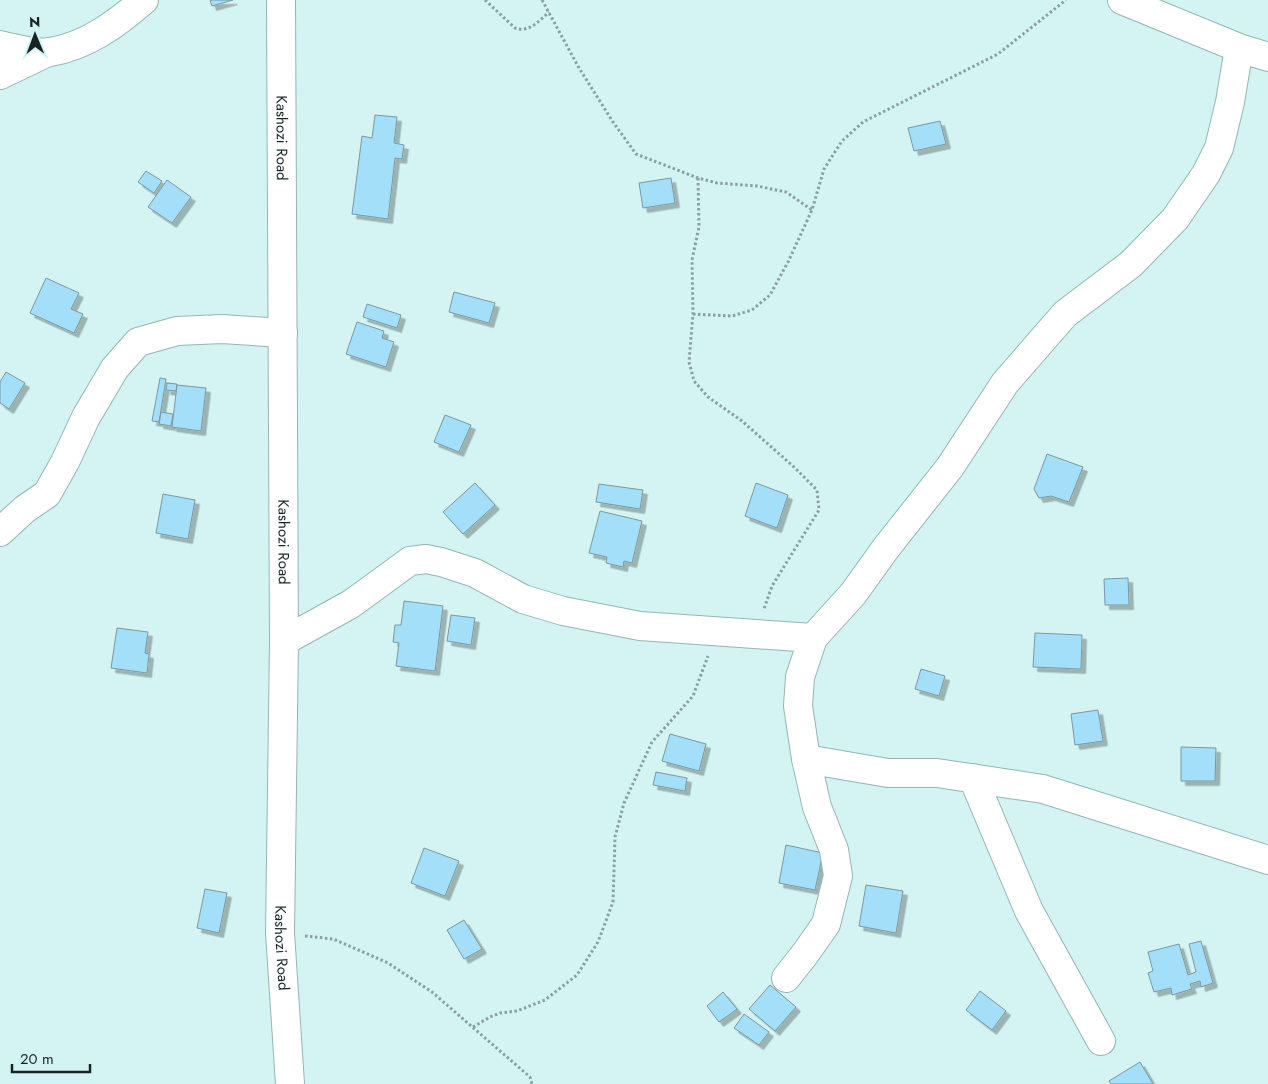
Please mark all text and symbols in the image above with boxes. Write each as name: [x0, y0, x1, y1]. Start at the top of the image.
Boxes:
north arrow: [10, 10, 60, 60]
text: N: [29, 12, 41, 32]
street label: Kashozi Road: [270, 95, 293, 181]
street label: Kashozi Road: [272, 499, 295, 585]
street label: Kashozi Road: [269, 905, 295, 991]
scale bar: [12, 1042, 90, 1074]
text: 20 m: [20, 1048, 54, 1070]

